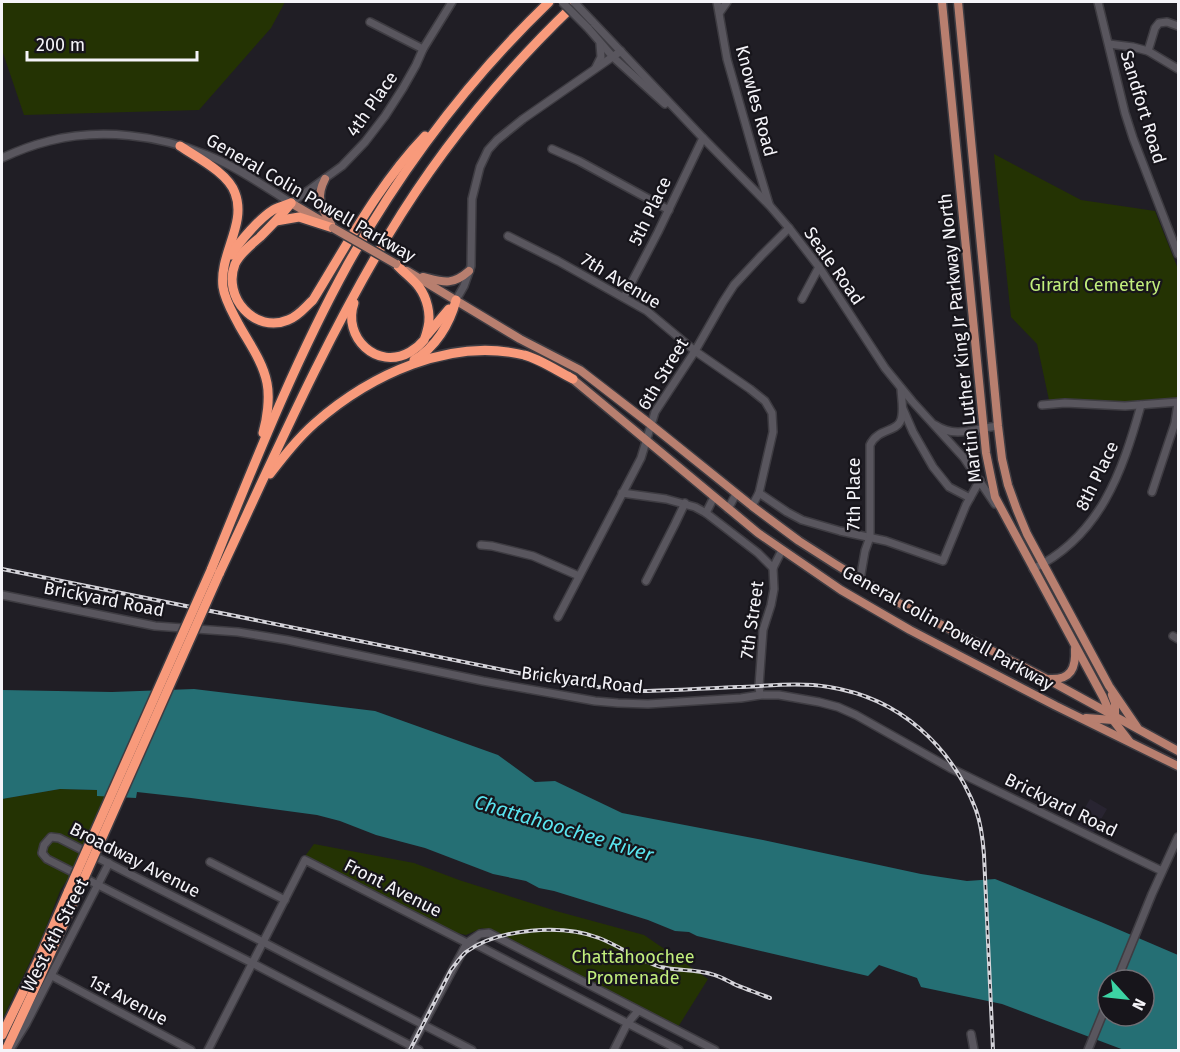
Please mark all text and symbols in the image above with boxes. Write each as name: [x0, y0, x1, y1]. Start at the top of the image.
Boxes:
scale bar: [27, 24, 196, 62]
text: 200 m: [36, 34, 85, 56]
street label: Knowles Road: [731, 43, 781, 159]
street label: Sandfort Road: [1115, 48, 1171, 166]
street label: 4th Place: [342, 67, 402, 141]
street label: General Colin Powell Parkway: [202, 129, 420, 267]
street label: 5th Place: [624, 173, 676, 249]
street label: Martin Luther King Jr Parkway North: [934, 192, 986, 484]
street label: Seale Road: [799, 223, 869, 309]
street label: 7th Avenue: [577, 249, 665, 313]
park label: Girard Cemetery: [1029, 274, 1161, 296]
street label: 6th Street: [633, 334, 693, 414]
street label: 8th Place: [1071, 437, 1123, 515]
street label: 7th Place: [843, 457, 865, 531]
street label: General Colin Powell Parkway: [838, 561, 1058, 695]
street label: Brickyard Road: [42, 577, 166, 621]
street label: 7th Street: [736, 579, 768, 660]
street label: Brickyard Road: [520, 662, 644, 698]
street label: Brickyard Road: [1001, 768, 1121, 842]
water label: Chattahoochee River: [472, 789, 658, 867]
street label: Broadway Avenue: [66, 818, 204, 902]
street label: Front Avenue: [340, 854, 446, 922]
street label: West 4th Street: [17, 874, 93, 995]
park label: Chattahoochee Promenade: [571, 946, 695, 989]
north arrow: [1096, 968, 1156, 1028]
street label: 1st Avenue: [84, 970, 172, 1030]
text: N: [1128, 996, 1150, 1014]

